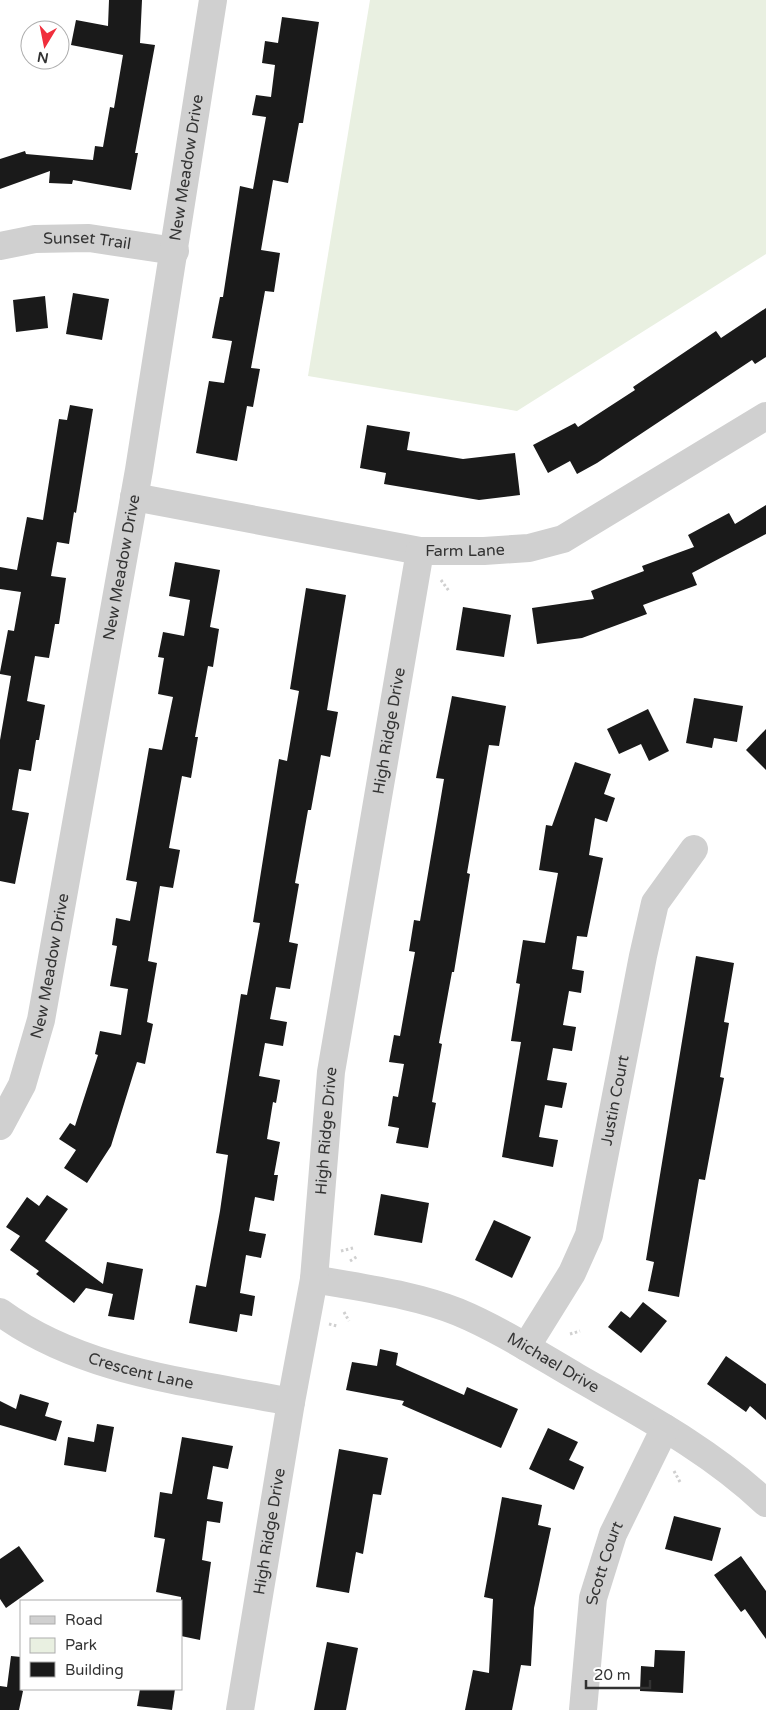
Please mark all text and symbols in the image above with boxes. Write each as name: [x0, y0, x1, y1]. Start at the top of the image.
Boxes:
north arrow: [20, 20, 70, 70]
text: N: [36, 48, 50, 67]
street label: New Meadow Drive: [165, 93, 208, 242]
street label: Sunset Trail: [43, 228, 132, 254]
street label: New Meadow Drive: [99, 493, 144, 642]
street label: Farm Lane: [425, 540, 505, 561]
street label: High Ridge Drive: [369, 666, 410, 796]
street label: New Meadow Drive: [26, 892, 73, 1041]
street label: Justin Court: [597, 1053, 634, 1147]
street label: High Ridge Drive: [311, 1065, 342, 1196]
street label: Michael Drive: [504, 1328, 603, 1398]
street label: Crescent Lane: [85, 1348, 195, 1394]
street label: High Ridge Drive: [249, 1467, 290, 1596]
street label: Scott Court: [582, 1518, 628, 1606]
legend: [20, 1600, 182, 1690]
text: Road: [65, 1611, 103, 1629]
text: Park: [65, 1636, 97, 1654]
scale bar: [586, 1658, 650, 1690]
text: Building: [65, 1661, 124, 1679]
text: 20 m: [594, 1666, 631, 1684]

